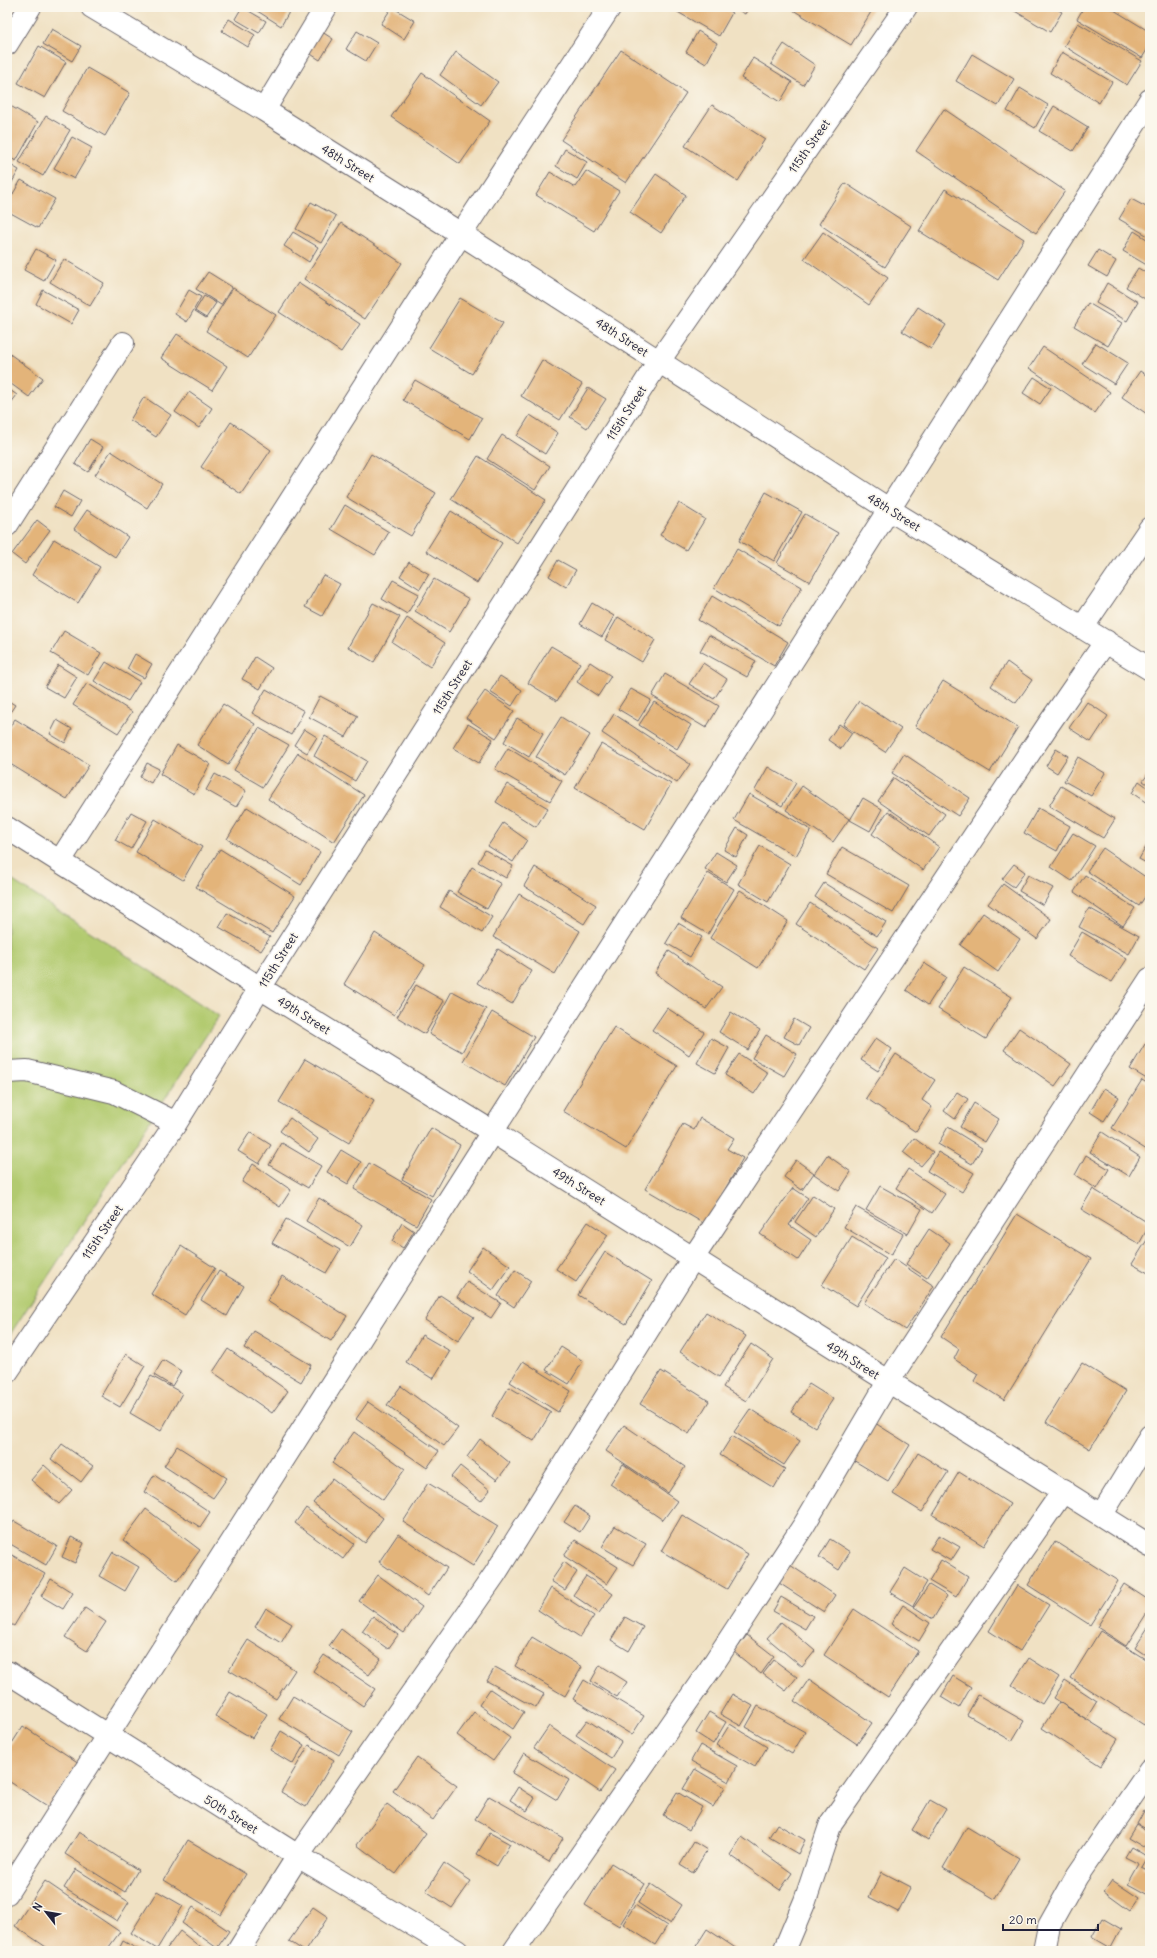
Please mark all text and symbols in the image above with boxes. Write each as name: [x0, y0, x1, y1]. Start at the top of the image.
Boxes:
street label: 115th Street: [785, 116, 833, 176]
street label: 48th Street: [319, 141, 377, 185]
street label: 48th Street: [593, 314, 651, 360]
street label: 115th Street: [603, 383, 649, 443]
street label: 48th Street: [865, 490, 923, 534]
street label: 115th Street: [429, 657, 475, 717]
street label: 115th Street: [255, 930, 301, 990]
street label: 49th Street: [275, 993, 333, 1037]
street label: 49th Street: [550, 1164, 608, 1208]
street label: 115th Street: [78, 1202, 126, 1262]
street label: 49th Street: [824, 1338, 882, 1382]
street label: 50th Street: [201, 1792, 261, 1836]
north arrow: [26, 1892, 66, 1932]
text: N: [29, 1900, 45, 1914]
scale bar: [1003, 1906, 1098, 1932]
text: 20 m: [1009, 1912, 1037, 1927]

